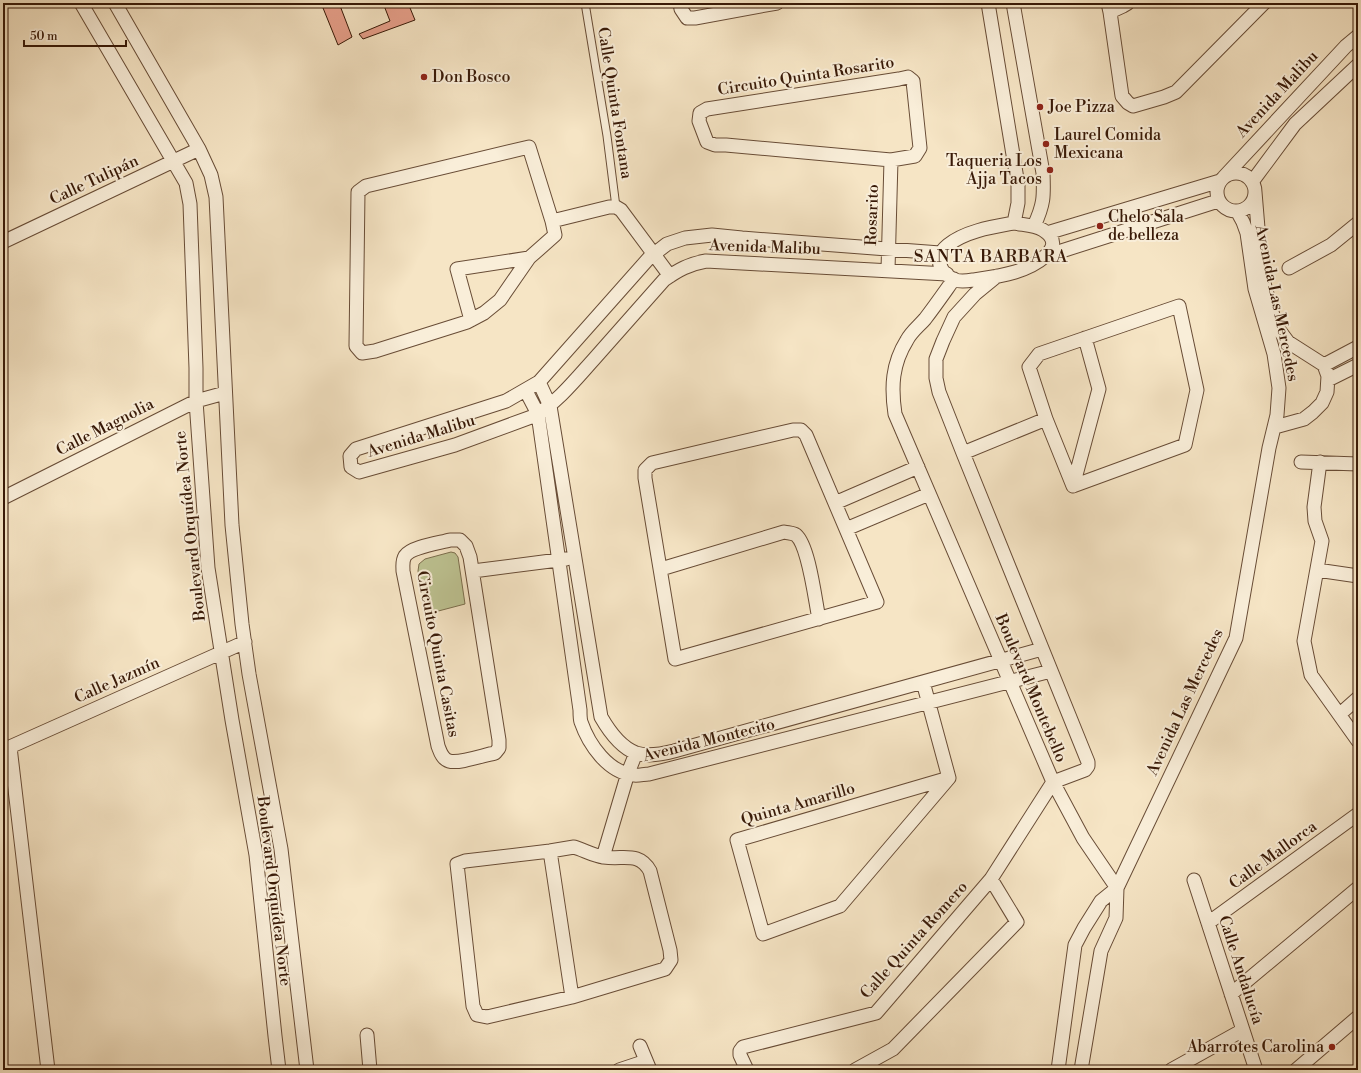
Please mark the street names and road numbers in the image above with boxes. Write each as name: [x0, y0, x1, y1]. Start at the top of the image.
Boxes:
street label: Calle Quinta Fontana: [593, 26, 637, 181]
street label: Avenida Malibu: [1231, 46, 1322, 142]
street label: Circuito Quinta Rosarito: [716, 52, 896, 100]
street label: Calle Tulipán: [46, 150, 142, 209]
street label: Rosarito: [861, 184, 883, 246]
street label: Avenida Las Mercedes: [1250, 222, 1303, 383]
street label: Avenida Malibu: [708, 235, 821, 259]
street label: Calle Magnolia: [53, 393, 158, 460]
street label: Avenida Malibu: [364, 410, 477, 462]
street label: Boulevard Orquídea Norte: [170, 430, 210, 623]
street label: Circuito Quinta Casitas: [412, 569, 464, 739]
street label: Boulevard Montebello: [990, 610, 1071, 765]
street label: Avenida Las Mercedes: [1142, 625, 1228, 779]
street label: Calle Jazmín: [71, 652, 163, 708]
street label: Avenida Montecito: [640, 714, 777, 766]
street label: Quinta Amarillo: [739, 778, 857, 830]
street label: Boulevard Orquídea Norte: [252, 794, 296, 987]
street label: Calle Mallorca: [1225, 816, 1321, 894]
street label: Calle Quinta Romero: [856, 877, 972, 1003]
street label: Calle Andalucía: [1214, 913, 1268, 1028]

